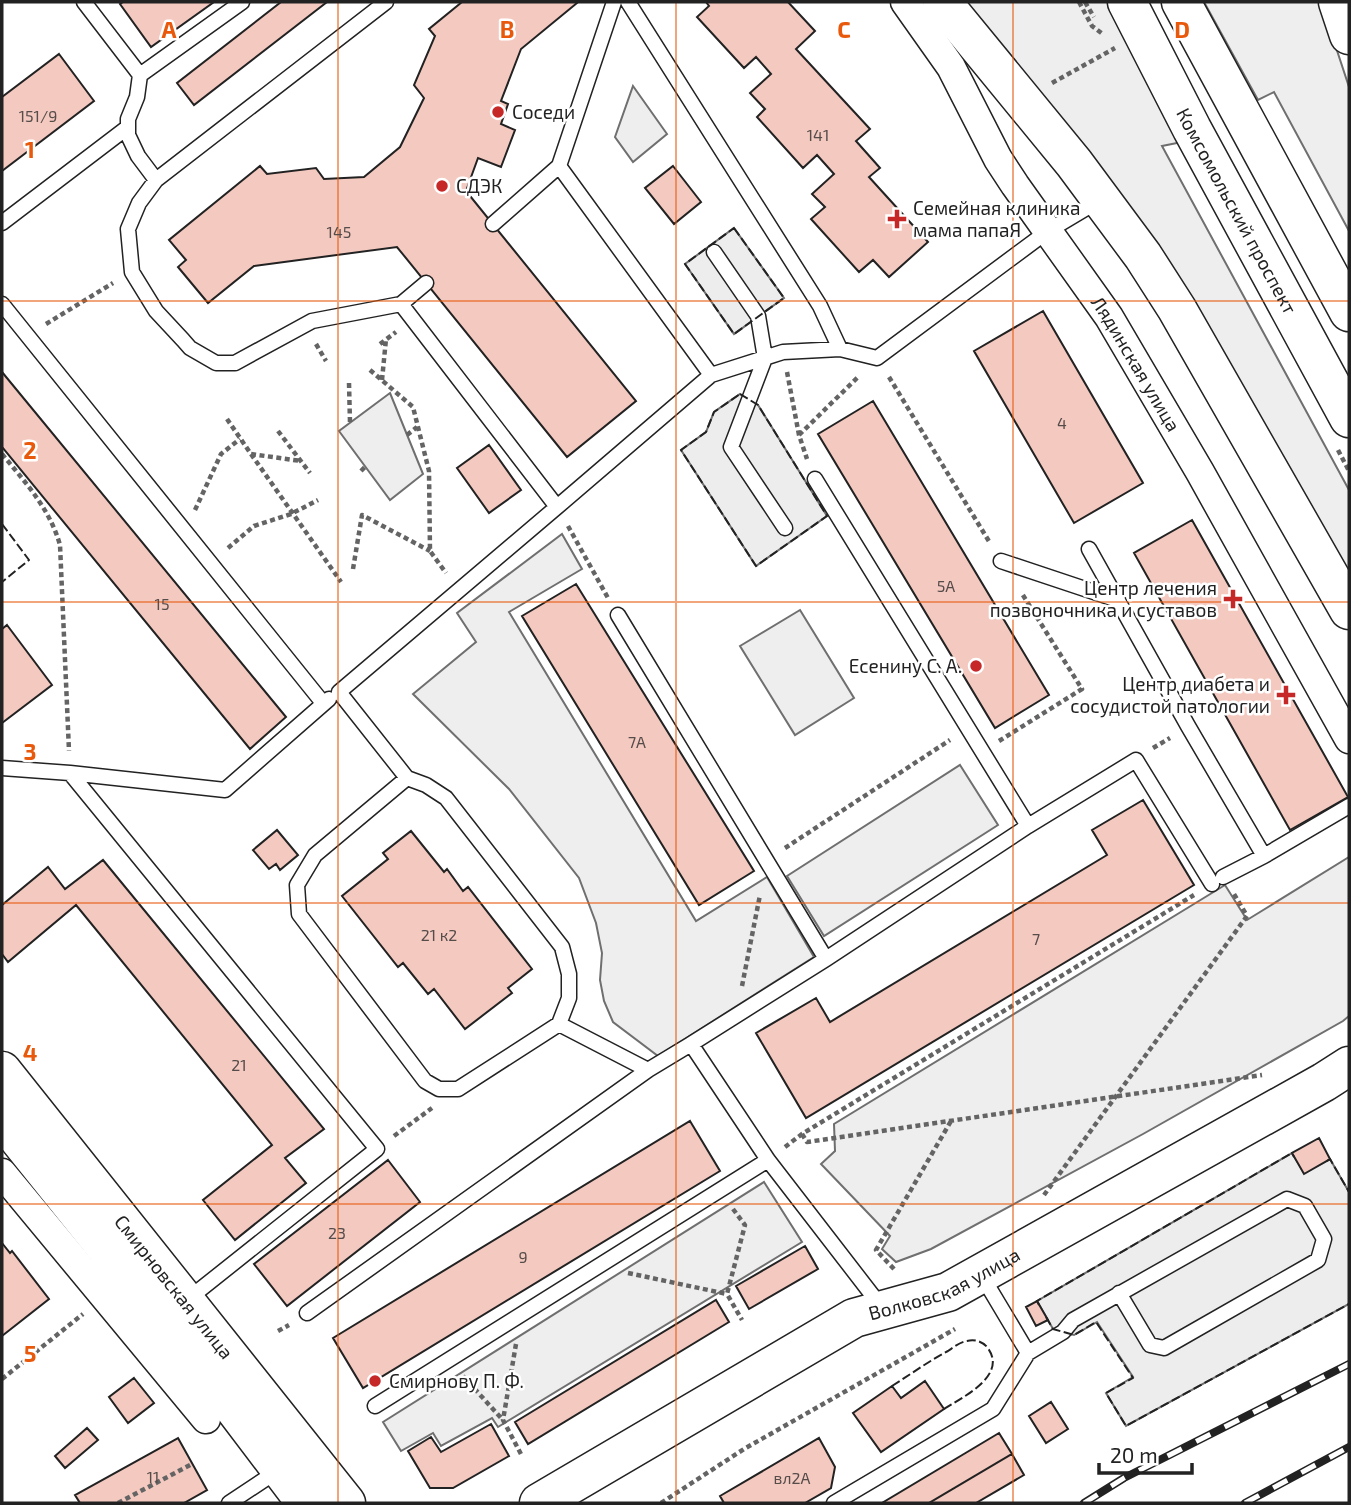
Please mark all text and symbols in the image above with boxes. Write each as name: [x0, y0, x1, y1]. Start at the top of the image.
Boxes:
text: A: [161, 15, 177, 43]
text: B: [500, 15, 514, 43]
text: C: [837, 15, 851, 43]
text: D: [1174, 15, 1190, 43]
place label: Соседи: [512, 100, 575, 123]
marker: Соседи: [490, 104, 506, 120]
street label: Комсомольский проспект: [1172, 104, 1302, 318]
house number: 151/9: [19, 106, 57, 125]
house number: 141: [807, 125, 829, 144]
text: 1: [25, 135, 35, 163]
place label: СДЭК: [456, 174, 502, 197]
marker: СДЭК: [434, 178, 450, 194]
place label: Семейная клиника мама папаЯ: [913, 196, 1081, 241]
marker: Семейная клиника мама папаЯ: [887, 209, 907, 229]
house number: 145: [327, 222, 351, 241]
street label: Лядинская улица: [1087, 291, 1186, 435]
house number: 4: [1057, 413, 1067, 432]
text: 2: [23, 436, 37, 464]
house number: 5А: [937, 576, 955, 595]
place label: Центр лечения позвоночника и суставов: [990, 576, 1217, 622]
marker: Центр лечения позвоночника и суставов: [1223, 589, 1243, 609]
house number: 15: [155, 594, 169, 613]
place label: Есенину С. А.: [849, 654, 962, 678]
marker: Есенину С. А.: [968, 658, 984, 674]
place label: Центр диабета и сосудистой патологии: [1070, 672, 1270, 718]
marker: Центр диабета и сосудистой патологии: [1276, 685, 1296, 705]
house number: 7А: [628, 732, 646, 751]
text: 3: [23, 737, 37, 765]
house number: 21 к2: [421, 925, 457, 944]
house number: 7: [1032, 929, 1040, 948]
text: 4: [23, 1038, 37, 1066]
house number: 21: [231, 1055, 247, 1074]
street label: Смирновская улица: [110, 1210, 239, 1363]
house number: 23: [328, 1223, 346, 1242]
street label: Волковская улица: [866, 1242, 1024, 1324]
house number: 9: [518, 1247, 528, 1266]
text: 5: [24, 1339, 36, 1367]
place label: Смирнову П. Ф.: [389, 1369, 524, 1393]
marker: Смирнову П. Ф.: [367, 1373, 383, 1389]
scale bar: [1099, 1432, 1192, 1476]
text: 20 m: [1110, 1442, 1158, 1467]
house number: 11: [147, 1467, 159, 1486]
house number: вл2А: [774, 1468, 810, 1487]

